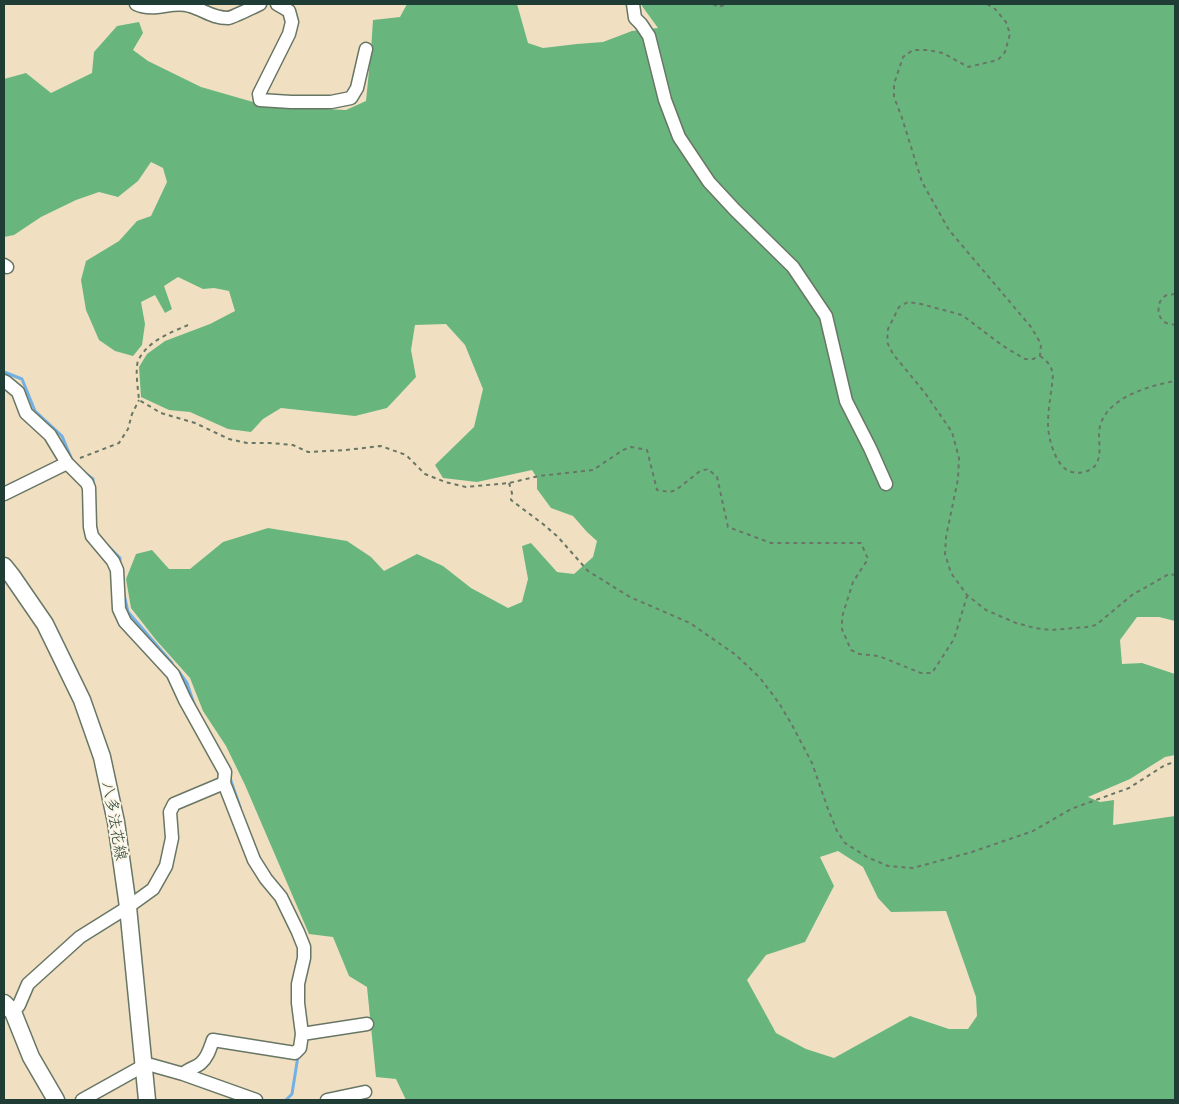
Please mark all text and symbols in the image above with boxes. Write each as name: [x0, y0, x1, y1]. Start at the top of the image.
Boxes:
street label: 八多法花線: [98, 780, 130, 862]

